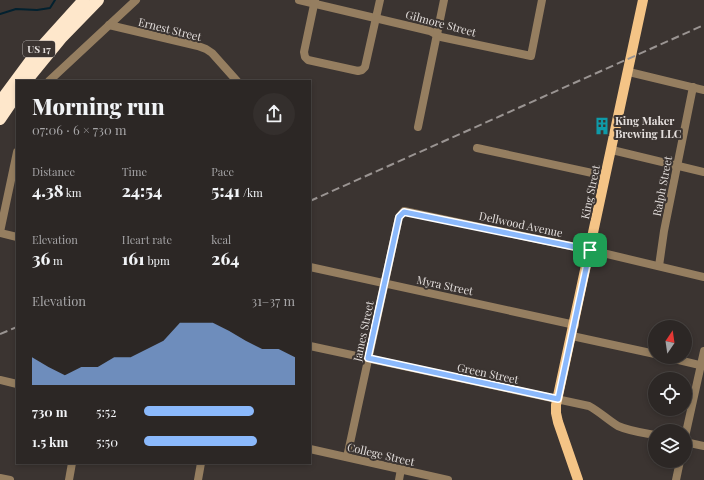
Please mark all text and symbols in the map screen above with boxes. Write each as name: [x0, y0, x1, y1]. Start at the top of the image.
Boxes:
street label: Gilmore Street: [404, 6, 478, 40]
street label: Ernest Street: [137, 14, 203, 44]
road number: US 17: [23, 41, 55, 57]
text: Morning run: [32, 91, 165, 121]
button: share: [253, 93, 295, 135]
place label: King Maker Brewing LLC: [615, 113, 682, 141]
building icon: King Maker Brewing LLC: [592, 116, 612, 136]
text: 07:06 · 6 × 730 m: [32, 121, 127, 138]
street label: Ralph Street: [649, 155, 675, 217]
street label: King Street: [577, 163, 603, 220]
text: Distance: [32, 164, 75, 179]
text: Time: [122, 164, 147, 179]
text: Pace: [211, 164, 234, 179]
text: 4.38: [32, 179, 63, 201]
text: 24:54: [122, 179, 162, 201]
text: 5:41: [211, 179, 240, 201]
text: km: [63, 185, 82, 200]
text: /km: [240, 185, 263, 200]
street label: Dellwood Avenue: [478, 208, 565, 240]
text: Elevation: [32, 232, 78, 247]
text: Heart rate: [122, 232, 172, 247]
text: kcal: [211, 232, 231, 247]
pin: [573, 233, 607, 267]
icon: arrive: [579, 239, 601, 261]
text: 36: [32, 247, 50, 269]
text: 161: [122, 247, 145, 269]
text: 264: [211, 247, 239, 269]
text: m: [50, 253, 63, 268]
text: bpm: [145, 253, 170, 268]
street label: Myra Street: [415, 272, 475, 298]
text: Elevation: [32, 292, 86, 309]
text: 31–37 m: [251, 292, 295, 309]
street label: James Street: [349, 299, 377, 364]
north arrow: [648, 320, 692, 364]
map controls: [648, 320, 692, 468]
street label: Green Street: [456, 359, 520, 387]
button: locate: [648, 372, 692, 416]
text: 730 m: [32, 403, 67, 420]
text: 5:52: [96, 403, 116, 420]
button: layers: [648, 424, 692, 468]
text: 1.5 km: [32, 433, 68, 450]
text: 5:50: [96, 433, 118, 450]
street label: College Street: [346, 439, 416, 469]

